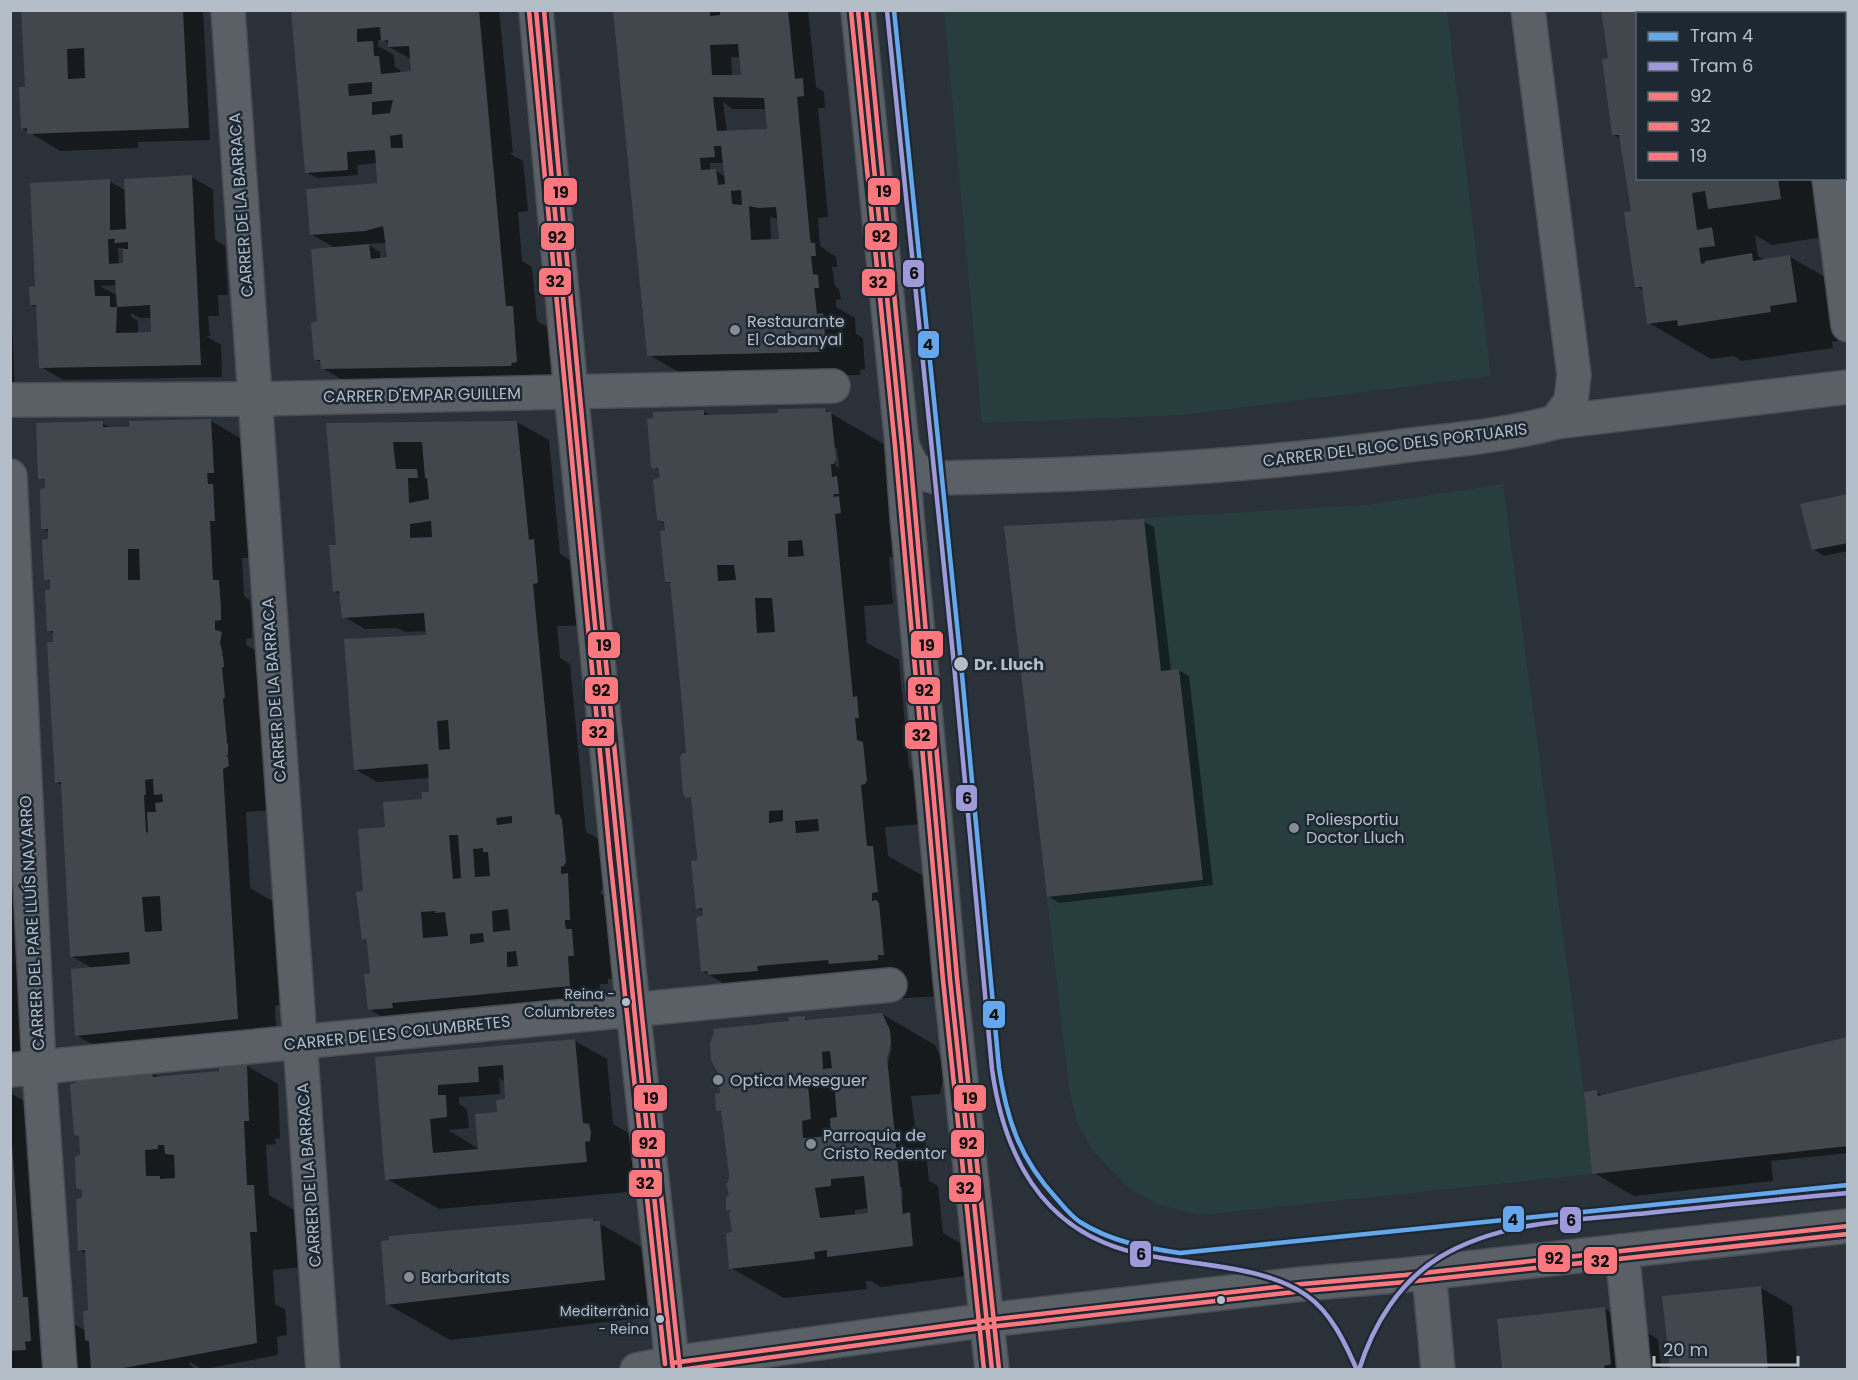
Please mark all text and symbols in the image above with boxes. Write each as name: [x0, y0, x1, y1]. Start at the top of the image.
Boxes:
legend: [1636, 12, 1846, 180]
text: Tram 4: [1690, 23, 1753, 48]
text: Tram 6: [1690, 53, 1753, 78]
text: 92: [1690, 83, 1712, 108]
street label: CARRER DE LA BARRACA: [223, 112, 259, 298]
text: 32: [1690, 113, 1711, 138]
text: 19: [1690, 143, 1707, 168]
line badge: 19: [543, 177, 578, 206]
line badge: 19: [867, 177, 901, 206]
text: 19: [876, 180, 892, 203]
text: 19: [553, 181, 569, 204]
line badge: 92: [540, 222, 575, 251]
line badge: 92: [864, 222, 898, 251]
text: 92: [872, 225, 890, 248]
text: 92: [548, 226, 566, 249]
line badge: 6: [902, 259, 925, 288]
text: 6: [909, 262, 919, 285]
line badge: 32: [538, 267, 572, 296]
line badge: 32: [861, 268, 896, 297]
text: 32: [546, 270, 564, 293]
text: 32: [869, 271, 887, 294]
place label: Restaurante El Cabanyal: [747, 310, 845, 351]
marker: Restaurante El Cabanyal: [728, 323, 742, 337]
line badge: 4: [917, 330, 940, 359]
text: 4: [923, 333, 934, 356]
street label: CARRER D'EMPAR GUILLEM: [323, 382, 521, 408]
street label: CARRER DEL BLOC DELS PORTUARIS: [1261, 417, 1529, 473]
street label: CARRER DE LA BARRACA: [256, 597, 292, 783]
line badge: 19: [910, 630, 944, 659]
line badge: 19: [587, 631, 621, 659]
text: 19: [596, 634, 612, 657]
text: 19: [919, 634, 935, 657]
place label: Dr. Lluch: [974, 653, 1044, 676]
marker: Dr. Lluch: [952, 655, 970, 673]
line badge: 92: [584, 676, 619, 705]
line badge: 92: [907, 676, 941, 705]
text: 92: [592, 679, 610, 702]
text: 92: [915, 679, 933, 702]
line badge: 32: [581, 718, 615, 747]
text: 32: [589, 721, 607, 744]
line badge: 32: [904, 721, 938, 750]
text: 32: [912, 724, 930, 747]
line badge: 6: [955, 784, 978, 812]
text: 6: [962, 787, 972, 810]
street label: CARRER DEL PARE LLUÍS NAVARRO: [14, 795, 50, 1051]
place label: Poliesportiu Doctor Lluch: [1306, 808, 1405, 849]
marker: Poliesportiu Doctor Lluch: [1287, 821, 1301, 835]
place label: Reina - Columbretes: [524, 984, 615, 1022]
marker: Reina - Columbretes: [620, 996, 632, 1008]
line badge: 4: [982, 1000, 1006, 1029]
text: 4: [989, 1003, 1000, 1026]
street label: CARRER DE LES COLUMBRETES: [283, 1010, 511, 1056]
place label: Optica Meseguer: [730, 1069, 867, 1092]
marker: Optica Meseguer: [711, 1073, 725, 1087]
street label: CARRER DE LA BARRACA: [291, 1082, 327, 1268]
line badge: 19: [633, 1084, 668, 1112]
line badge: 19: [953, 1084, 987, 1112]
text: 19: [643, 1087, 659, 1110]
text: 19: [962, 1087, 978, 1110]
place label: Parroquia de Cristo Redentor: [823, 1124, 947, 1165]
line badge: 92: [631, 1129, 666, 1158]
line badge: 92: [950, 1129, 985, 1158]
text: 92: [639, 1132, 657, 1155]
text: 92: [959, 1132, 977, 1155]
marker: Parroquia de Cristo Redentor: [804, 1137, 818, 1151]
line badge: 32: [628, 1169, 663, 1198]
text: 32: [636, 1172, 654, 1195]
line badge: 32: [948, 1174, 982, 1203]
text: 32: [956, 1177, 974, 1200]
line badge: 4: [1502, 1205, 1525, 1233]
line badge: 6: [1559, 1206, 1582, 1234]
text: 4: [1508, 1208, 1519, 1231]
text: 6: [1566, 1209, 1576, 1232]
line badge: 6: [1129, 1240, 1152, 1268]
text: 6: [1136, 1243, 1146, 1266]
line badge: 92: [1537, 1244, 1571, 1273]
line badge: 32: [1583, 1246, 1618, 1275]
text: 92: [1545, 1247, 1563, 1270]
text: 32: [1591, 1250, 1609, 1273]
place label: Barbaritats: [421, 1266, 510, 1289]
marker: Barbaritats: [402, 1270, 416, 1284]
unlabelled marker: [1215, 1294, 1227, 1306]
place label: Mediterrània - Reina: [560, 1301, 649, 1339]
marker: Mediterrània - Reina: [654, 1313, 666, 1325]
scale bar: [1654, 1329, 1798, 1367]
text: 20 m: [1663, 1337, 1708, 1362]

